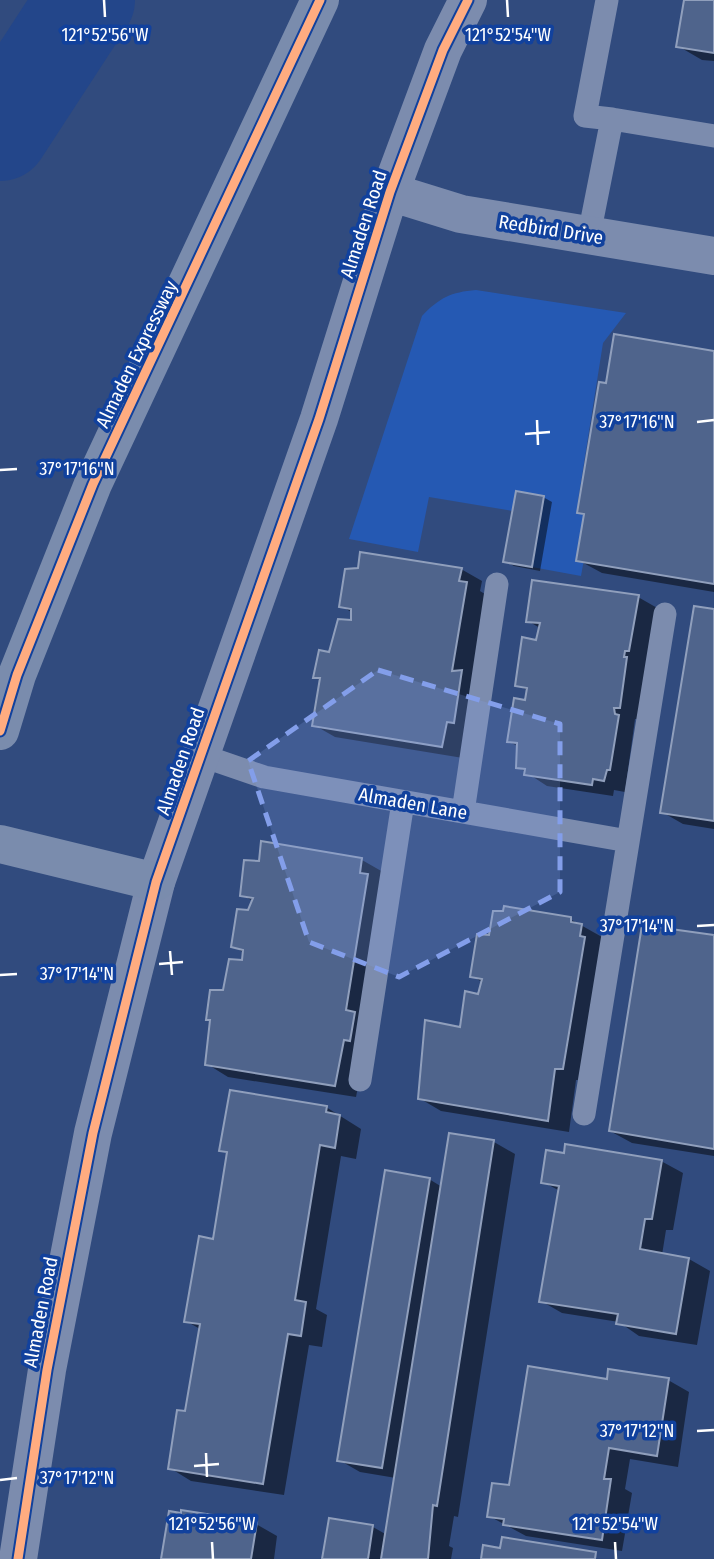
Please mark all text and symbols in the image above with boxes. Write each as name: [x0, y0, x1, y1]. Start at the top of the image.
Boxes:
text: 121°52'56"W: [62, 24, 149, 46]
text: 121°52'54"W: [465, 24, 552, 46]
street label: Almaden Road: [335, 167, 392, 281]
street label: Redbird Drive: [497, 210, 605, 249]
street label: Almaden Expressway: [91, 276, 182, 432]
text: 37°17'16"N: [599, 411, 675, 433]
text: 37°17'16"N: [39, 458, 115, 480]
street label: Almaden Road: [151, 704, 210, 818]
street label: Almaden Lane: [357, 783, 469, 824]
text: 37°17'14"N: [600, 915, 674, 937]
text: 37°17'14"N: [40, 963, 114, 985]
street label: Almaden Road: [18, 1255, 63, 1369]
text: 37°17'12"N: [600, 1420, 674, 1442]
text: 37°17'12"N: [40, 1467, 114, 1489]
text: 121°52'56"W: [169, 1513, 256, 1535]
text: 121°52'54"W: [572, 1513, 659, 1535]

